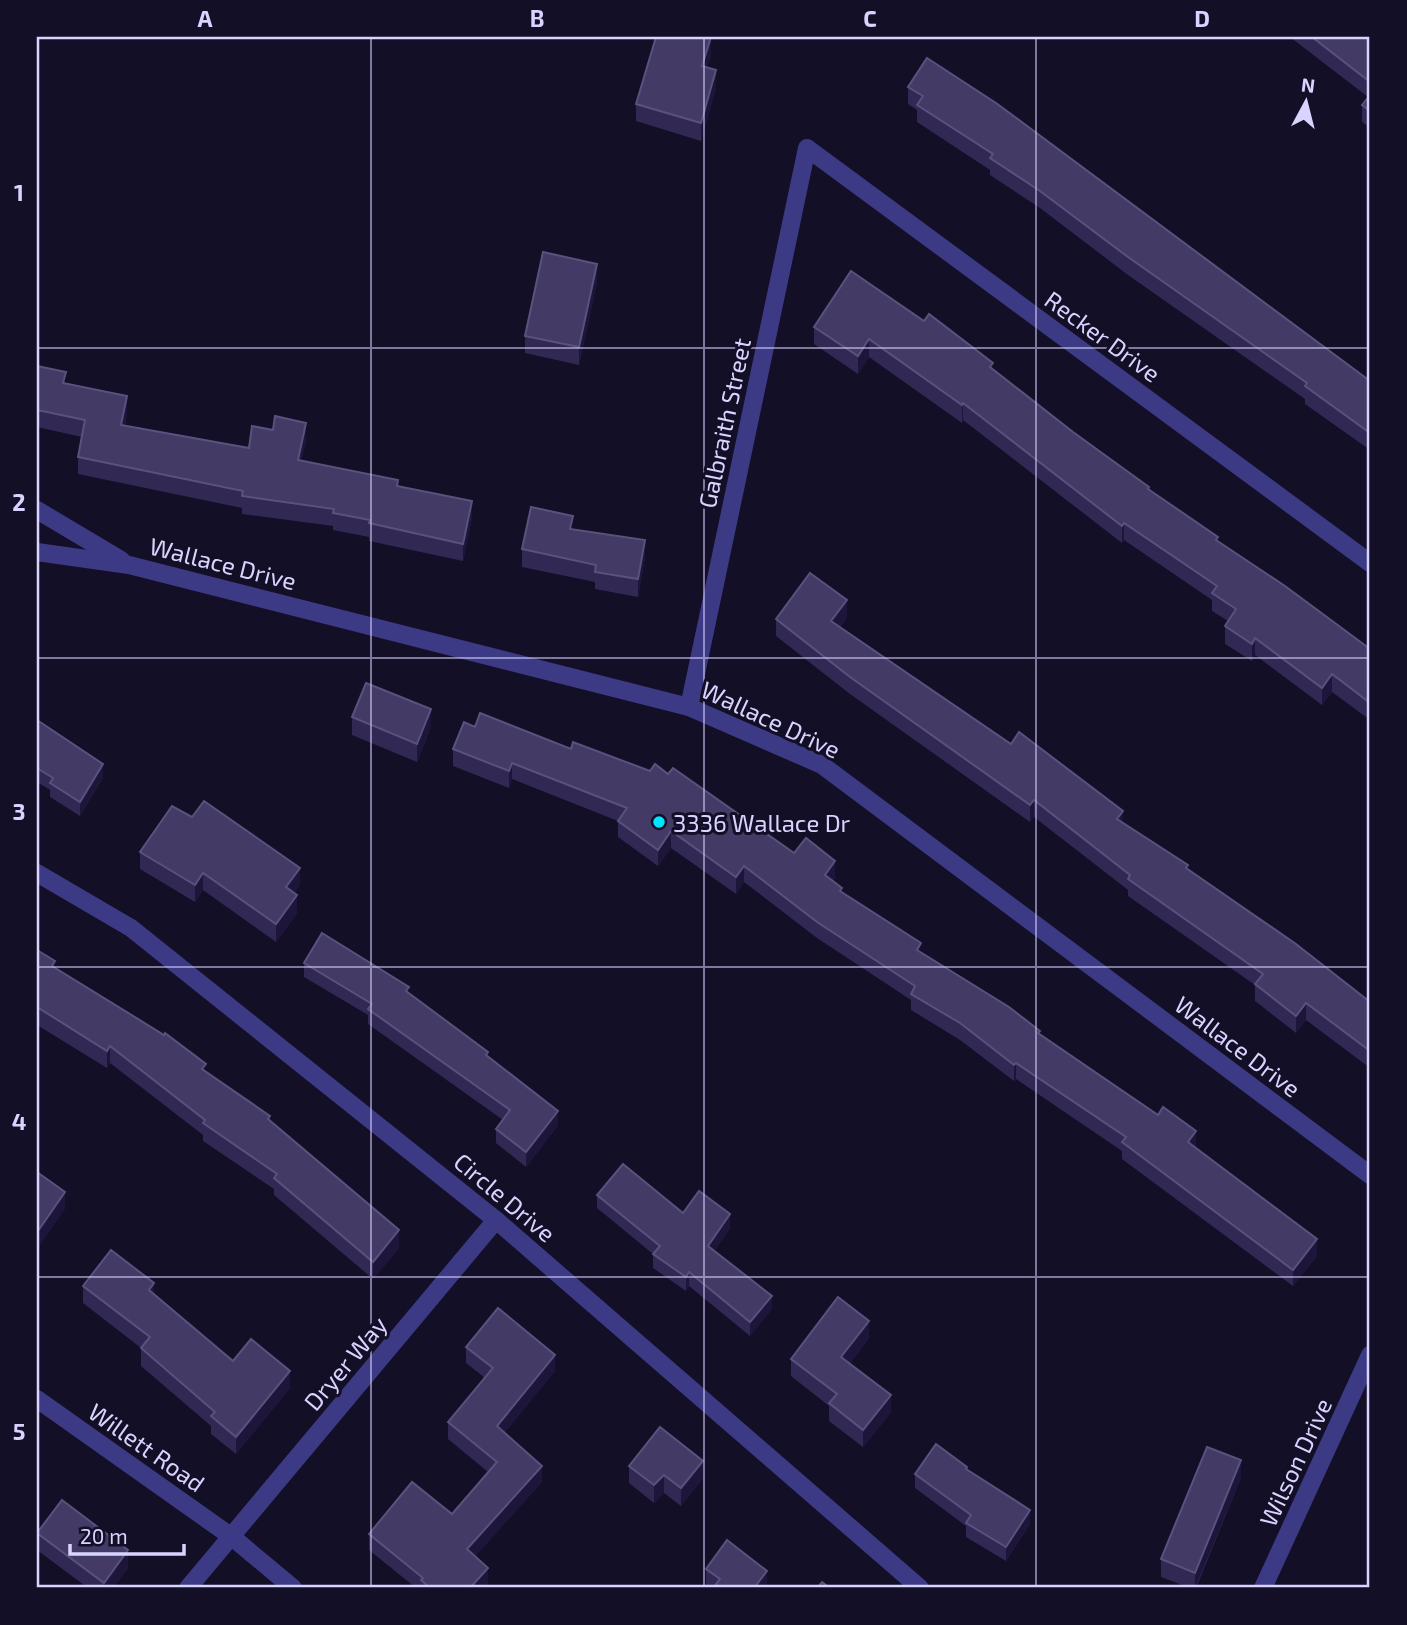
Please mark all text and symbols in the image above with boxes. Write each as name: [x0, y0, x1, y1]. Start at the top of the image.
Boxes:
text: A: [197, 4, 213, 32]
text: B: [530, 4, 544, 32]
text: C: [863, 4, 877, 32]
text: D: [1194, 4, 1210, 32]
north arrow: [1270, 66, 1340, 136]
text: N: [1300, 72, 1316, 97]
text: 1: [14, 178, 24, 206]
street label: Recker Drive: [1040, 284, 1166, 388]
street label: Galbraith Street: [692, 335, 756, 511]
text: 2: [12, 488, 26, 516]
street label: Wallace Drive: [147, 531, 299, 595]
street label: Wallace Drive: [697, 674, 845, 764]
text: 3: [12, 797, 26, 825]
place label: 3336 Wallace Dr: [673, 808, 851, 837]
marker: 3336 Wallace Dr: [651, 814, 667, 830]
street label: Wallace Drive: [1169, 989, 1307, 1103]
text: 4: [12, 1107, 26, 1135]
street label: Circle Drive: [449, 1146, 561, 1248]
street label: Dryer Way: [297, 1310, 393, 1416]
street label: Wilson Drive: [1253, 1393, 1337, 1531]
street label: Willett Road: [83, 1396, 211, 1498]
text: 5: [13, 1417, 25, 1445]
scale bar: [70, 1513, 184, 1557]
text: 20 m: [80, 1523, 128, 1548]

